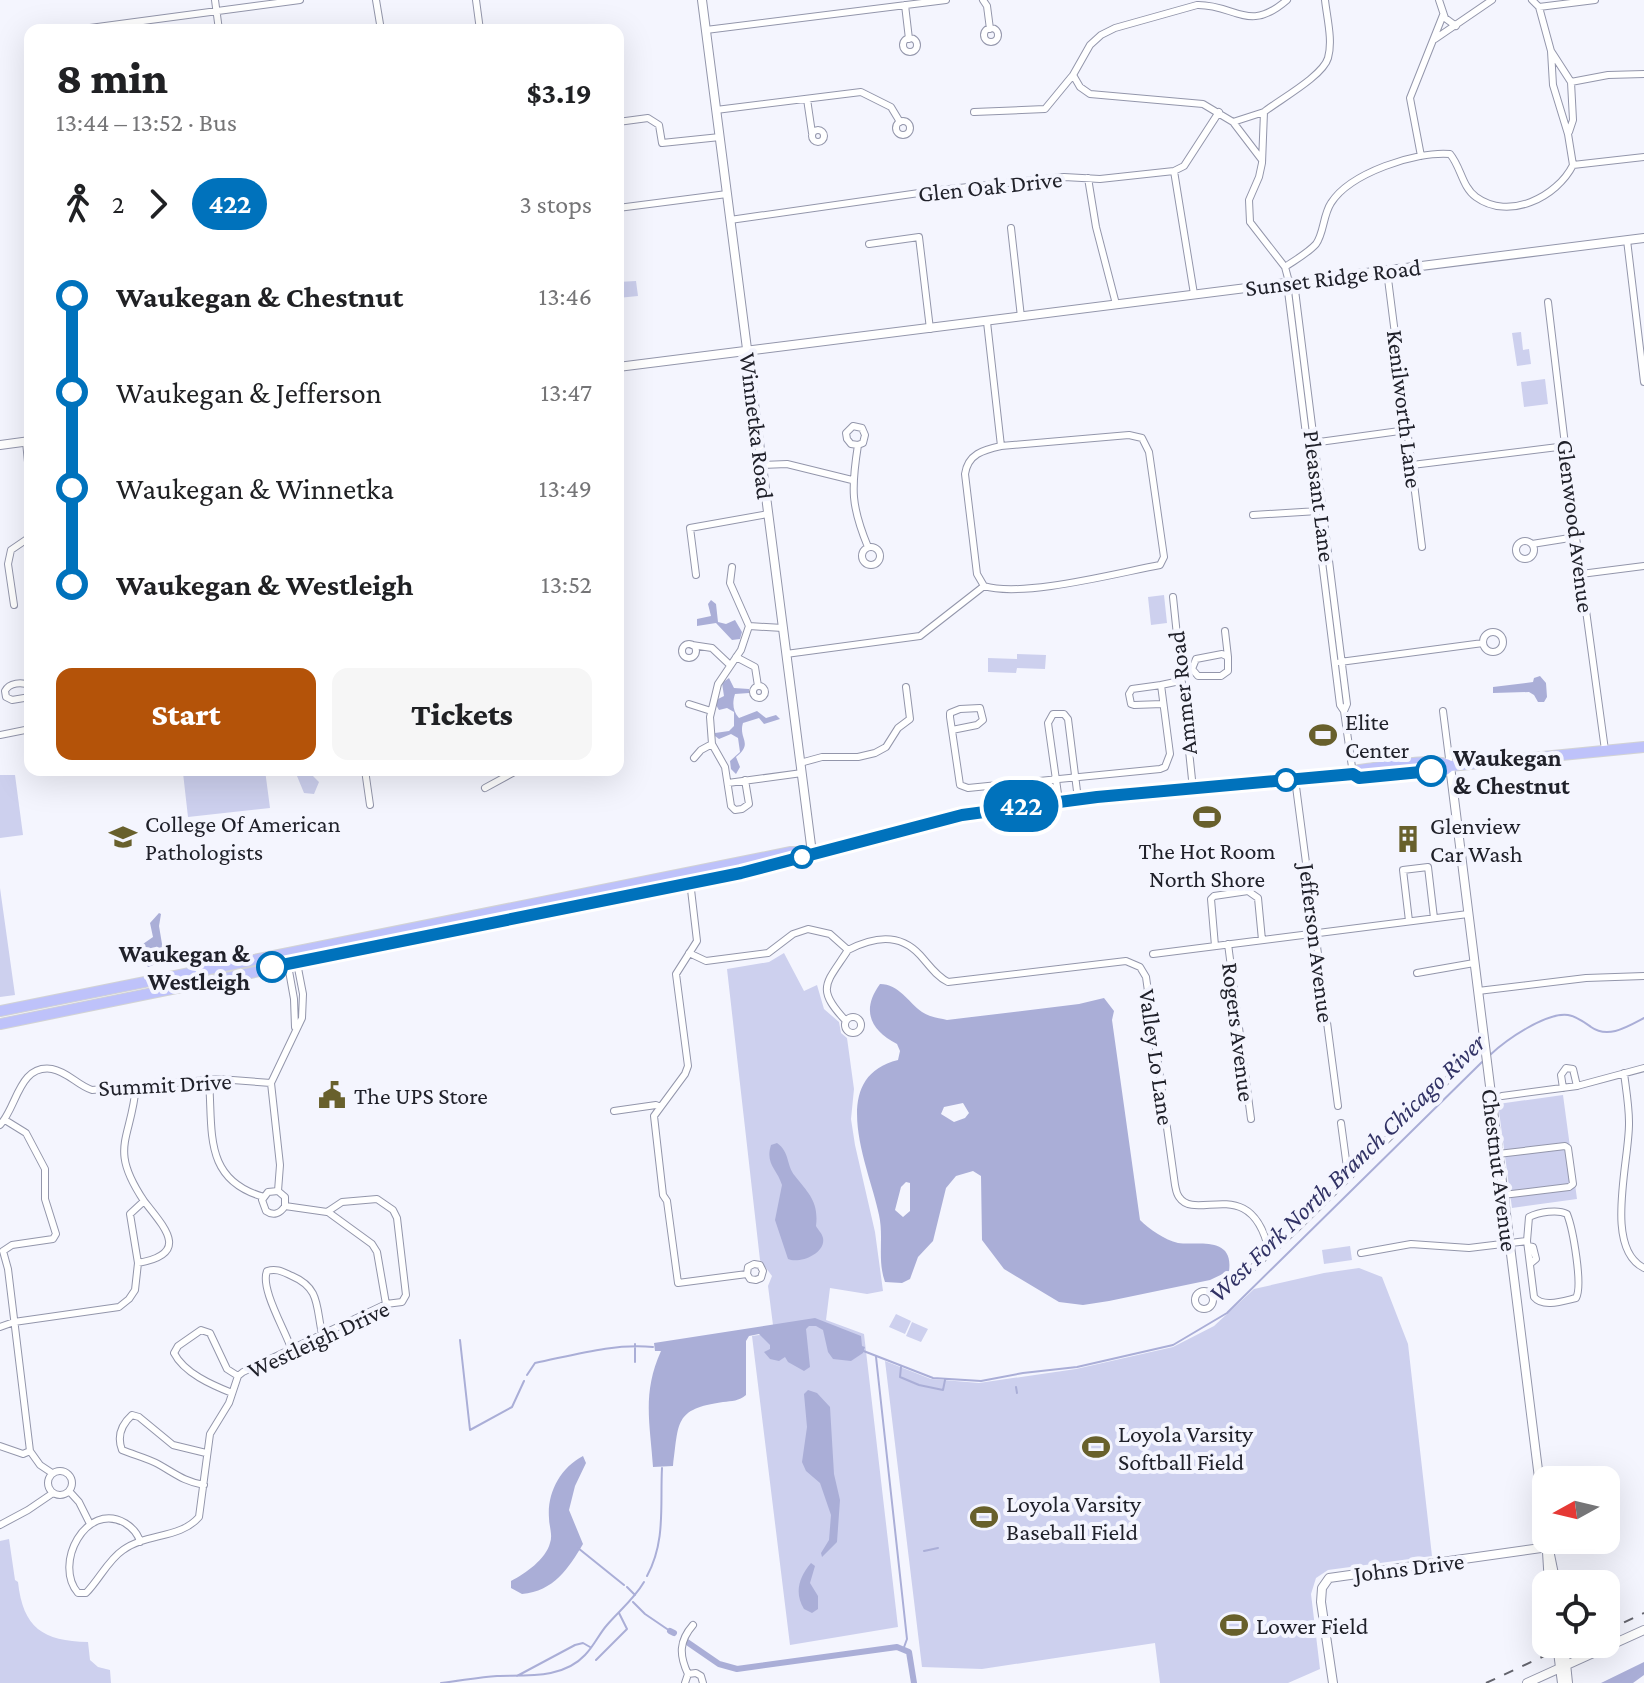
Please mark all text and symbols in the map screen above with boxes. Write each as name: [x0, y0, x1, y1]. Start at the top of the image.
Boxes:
text: 8 min: [56, 54, 168, 102]
text: $3.19: [527, 76, 592, 109]
text: 13:44 – 13:52 · Bus: [56, 108, 237, 137]
street label: Glen Oak Drive: [917, 165, 1063, 207]
icon: walk: [56, 182, 100, 226]
icon: forward: [136, 182, 180, 226]
text: 422: [208, 188, 251, 219]
text: 2: [112, 190, 124, 219]
text: 3 stops: [519, 190, 592, 219]
street label: Sunset Ridge Road: [1244, 253, 1423, 301]
text: Waukegan & Chestnut: [116, 280, 403, 313]
text: 13:46: [539, 282, 592, 311]
street label: Kenilworth Lane: [1382, 328, 1428, 490]
street label: Winnetka Road: [735, 351, 779, 501]
text: Waukegan & Jefferson: [116, 376, 382, 409]
text: 13:47: [540, 378, 592, 407]
street label: Pleasant Lane: [1299, 429, 1341, 563]
street label: Glenwood Avenue: [1552, 438, 1600, 614]
text: Waukegan & Winnetka: [116, 472, 394, 505]
text: 13:49: [539, 474, 592, 503]
text: Waukegan & Westleigh: [116, 568, 414, 601]
text: 13:52: [541, 570, 592, 599]
street label: Ammer Road: [1162, 629, 1202, 756]
button: Start: [56, 668, 316, 760]
button: Tickets: [332, 668, 592, 760]
place label: Elite Center: [1345, 708, 1410, 763]
sports icon: Elite Center: [1308, 720, 1338, 750]
place label: Waukegan & Chestnut: [1452, 744, 1570, 799]
marker: Waukegan & Chestnut: [1416, 756, 1446, 786]
unlabelled marker: [1275, 769, 1297, 791]
line badge: 422: [975, 780, 1067, 832]
text: 422: [1000, 790, 1042, 821]
sports icon: The Hot Room North Shore: [1192, 802, 1222, 832]
place label: College Of American Pathologists: [145, 810, 341, 865]
place label: Glenview Car Wash: [1430, 812, 1523, 867]
school or university icon: College Of American Pathologists: [108, 822, 138, 852]
building icon: Glenview Car Wash: [1393, 824, 1423, 854]
place label: The Hot Room North Shore: [1138, 837, 1276, 892]
unlabelled marker: [791, 846, 813, 868]
street label: Jefferson Avenue: [1294, 860, 1340, 1024]
place label: Waukegan & Westleigh: [118, 940, 251, 995]
marker: Waukegan & Westleigh: [257, 952, 287, 982]
street label: Rogers Avenue: [1217, 961, 1261, 1103]
street label: Valley Lo Lane: [1134, 987, 1180, 1127]
water label: West Fork North Branch Chicago River: [1203, 1027, 1492, 1308]
street label: Summit Drive: [98, 1067, 232, 1101]
public building icon: The UPS Store: [317, 1080, 347, 1110]
place label: The UPS Store: [354, 1082, 488, 1109]
street label: Chestnut Avenue: [1477, 1087, 1523, 1253]
street label: Westleigh Drive: [243, 1294, 393, 1384]
place label: Loyola Varsity Softball Field: [1118, 1420, 1254, 1475]
sports icon: Loyola Varsity Softball Field: [1081, 1432, 1111, 1462]
north arrow: [1532, 1466, 1620, 1554]
map controls: [1532, 1466, 1620, 1658]
place label: Loyola Varsity Baseball Field: [1006, 1490, 1142, 1545]
sports icon: Loyola Varsity Baseball Field: [969, 1502, 999, 1532]
street label: Johns Drive: [1350, 1547, 1466, 1587]
button: locate: [1532, 1570, 1620, 1658]
sports icon: Lower Field: [1219, 1610, 1249, 1640]
place label: Lower Field: [1256, 1612, 1369, 1639]

